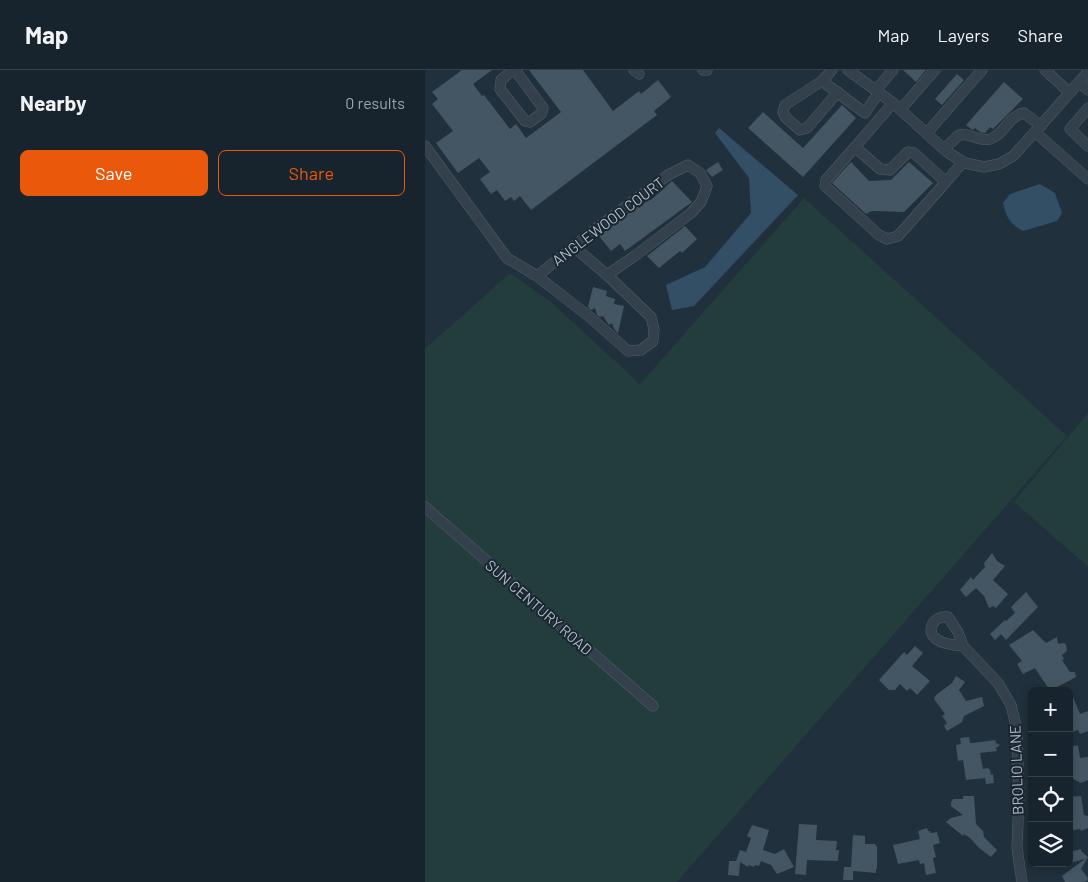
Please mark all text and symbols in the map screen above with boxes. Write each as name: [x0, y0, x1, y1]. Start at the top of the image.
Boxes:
text: Map: [25, 20, 68, 49]
text: Map: [877, 24, 909, 46]
text: Layers: [937, 24, 990, 46]
text: Share: [1018, 24, 1063, 46]
text: Nearby: [20, 90, 86, 115]
text: 0 results: [345, 93, 405, 112]
button: Save: [20, 150, 208, 196]
button: Share: [218, 150, 405, 196]
street label: ANGLEWOOD COURT: [548, 173, 668, 269]
street label: SUN CENTURY ROAD: [482, 556, 596, 658]
map controls: [1028, 687, 1073, 867]
button: +: [1028, 687, 1073, 732]
street label: BROLIO LANE: [1005, 725, 1027, 815]
button: −: [1028, 732, 1073, 777]
button: locate: [1028, 777, 1073, 822]
button: layers: [1028, 822, 1073, 867]

